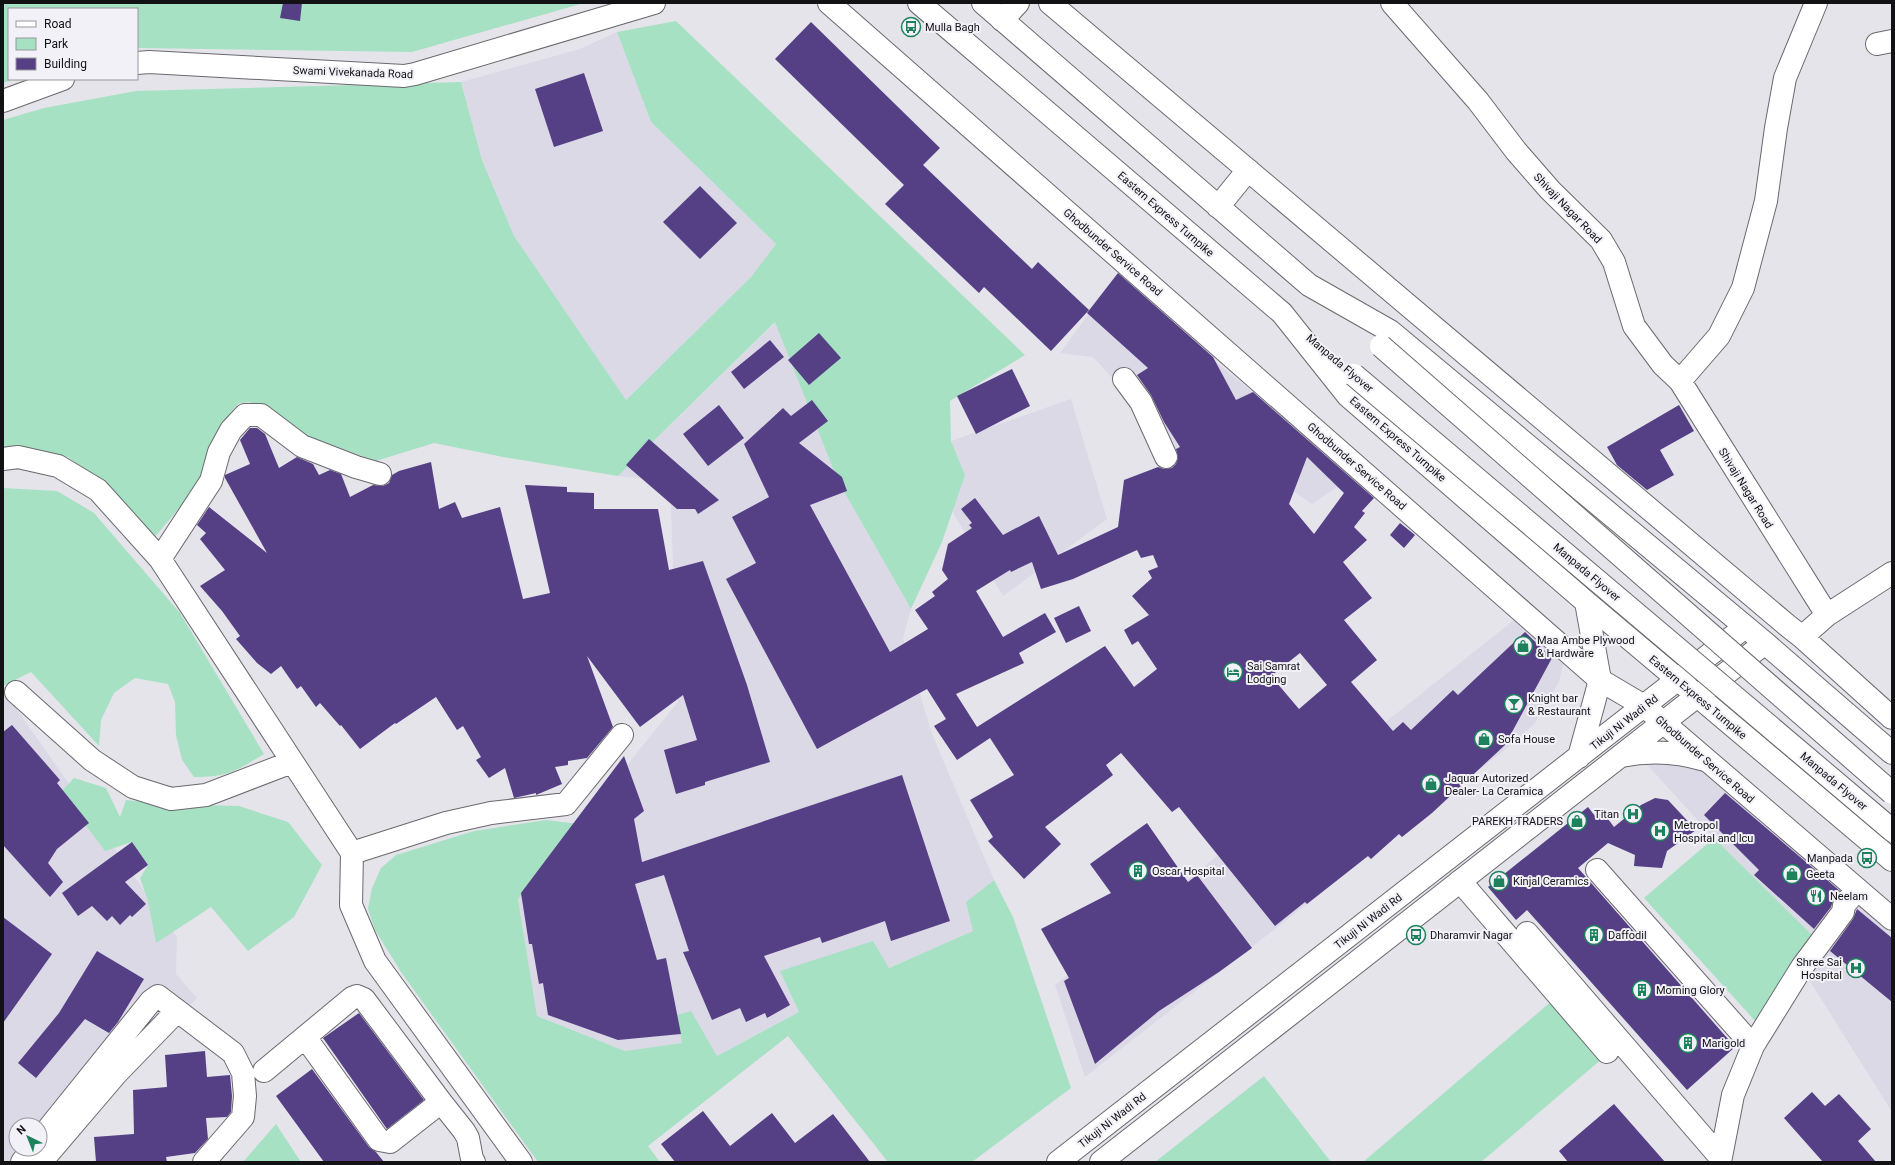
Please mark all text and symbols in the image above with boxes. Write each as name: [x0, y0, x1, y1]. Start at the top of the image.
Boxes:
legend: [8, 8, 138, 80]
bus stop icon: Mulla Bagh: [900, 16, 922, 38]
text: Road: [44, 17, 72, 31]
place label: Mulla Bagh: [925, 21, 980, 34]
text: Park: [44, 37, 69, 51]
text: Building: [44, 57, 87, 71]
street label: Swami Vivekanada Road: [293, 64, 413, 81]
street label: Eastern Express Turnpike: [1115, 169, 1217, 260]
street label: Shivaji Nagar Road: [1531, 171, 1604, 246]
street label: Ghodbunder Service Road: [1061, 206, 1165, 299]
street label: Manpada Flyover: [1303, 332, 1376, 395]
street label: Eastern Express Turnpike: [1347, 394, 1449, 485]
street label: Ghodbunder Service Road: [1305, 420, 1409, 513]
street label: Shivaji Nagar Road: [1716, 446, 1776, 531]
street label: Manpada Flyover: [1550, 541, 1623, 604]
place label: Maa Ambe Plywood & Hardware: [1537, 634, 1635, 660]
shop icon: Maa Ambe Plywood & Hardware: [1512, 635, 1534, 657]
street label: Eastern Express Turnpike: [1646, 653, 1749, 742]
place label: Sai Samrat Lodging: [1247, 660, 1301, 686]
hotel icon: Sai Samrat Lodging: [1222, 661, 1244, 683]
place label: Knight bar & Restaurant: [1528, 692, 1591, 718]
street label: Tikuji Ni Wadi Rd: [1588, 692, 1661, 753]
bar icon: Knight bar & Restaurant: [1503, 693, 1525, 715]
street label: Ghodbunder Service Road: [1653, 713, 1757, 806]
shop icon: Sofa House: [1473, 728, 1495, 750]
place label: Sofa House: [1498, 733, 1555, 746]
street label: Manpada Flyover: [1797, 750, 1870, 813]
place label: Jaquar Autorized Dealer- La Ceramica: [1445, 772, 1543, 798]
shop icon: Jaquar Autorized Dealer- La Ceramica: [1420, 773, 1442, 795]
hospital icon: Titan: [1622, 803, 1644, 825]
place label: Titan: [1594, 808, 1619, 821]
shop icon: PAREKH TRADERS: [1566, 810, 1588, 832]
place label: PAREKH TRADERS: [1472, 815, 1563, 828]
place label: Metropol Hospital and Icu: [1674, 819, 1753, 845]
hospital icon: Metropol Hospital and Icu: [1649, 820, 1671, 842]
bus stop icon: Manpada: [1856, 847, 1878, 869]
place label: Manpada: [1807, 852, 1853, 865]
building icon: Oscar Hospital: [1127, 860, 1149, 882]
shop icon: Geeta: [1781, 863, 1803, 885]
place label: Oscar Hospital: [1152, 865, 1224, 878]
place label: Geeta: [1806, 868, 1835, 881]
shop icon: Kinjal Ceramics: [1488, 870, 1510, 892]
place label: Kinjal Ceramics: [1513, 875, 1589, 888]
restaurant icon: Neelam: [1805, 885, 1827, 907]
place label: Neelam: [1830, 890, 1868, 903]
street label: Tikuji Ni Wadi Rd: [1332, 891, 1405, 952]
bus stop icon: Dharamvir Nagar: [1405, 924, 1427, 946]
building icon: Daffodil: [1583, 924, 1605, 946]
place label: Dharamvir Nagar: [1430, 929, 1513, 942]
place label: Daffodil: [1608, 929, 1647, 942]
place label: Shree Sai Hospital: [1796, 956, 1842, 982]
hospital icon: Shree Sai Hospital: [1845, 957, 1867, 979]
building icon: Morning Glory: [1631, 979, 1653, 1001]
place label: Morning Glory: [1656, 984, 1726, 997]
building icon: Marigold: [1677, 1032, 1699, 1054]
place label: Marigold: [1702, 1037, 1745, 1050]
street label: Tikuji Ni Wadi Rd: [1076, 1090, 1149, 1151]
north arrow: [8, 1117, 48, 1157]
text: N: [14, 1122, 29, 1137]

